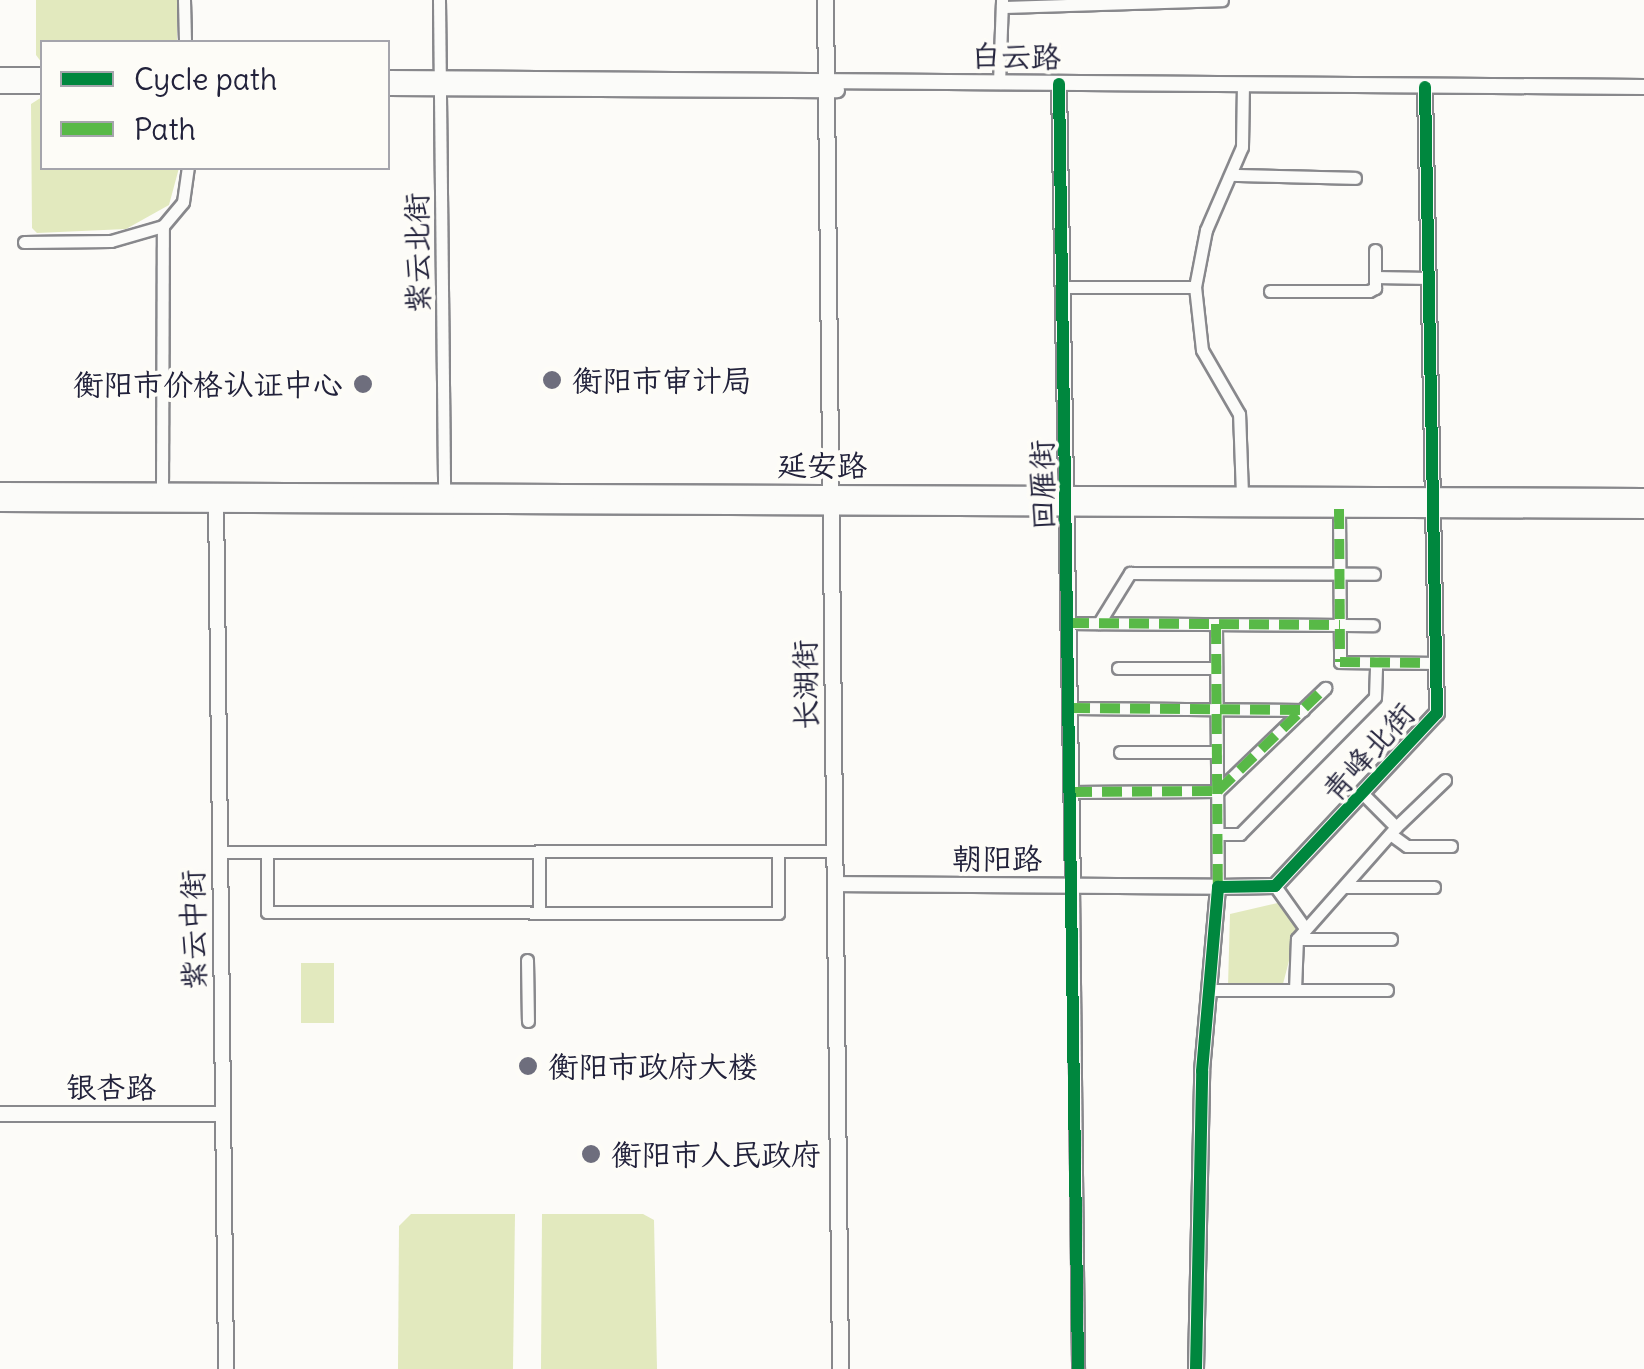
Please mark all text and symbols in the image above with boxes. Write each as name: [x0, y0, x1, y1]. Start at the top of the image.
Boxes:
street label: 白云路: [971, 37, 1061, 75]
legend: [40, 40, 390, 170]
text: Cycle path: [134, 60, 277, 98]
text: Path: [134, 110, 196, 148]
street label: 紫云北街: [398, 193, 436, 313]
place label: 衡阳市审计局: [572, 362, 752, 398]
place label: 衡阳市价格认证中心: [73, 366, 343, 402]
marker: 衡阳市审计局: [541, 369, 563, 391]
marker: 衡阳市价格认证中心: [352, 373, 374, 395]
street label: 回雁街: [1023, 440, 1061, 530]
street label: 延安路: [777, 447, 867, 483]
street label: 长湖街: [786, 640, 824, 730]
street label: 青峰北街: [1314, 695, 1422, 809]
street label: 朝阳路: [952, 840, 1042, 876]
street label: 紫云中街: [174, 870, 212, 990]
place label: 衡阳市政府大楼: [548, 1048, 758, 1084]
marker: 衡阳市政府大楼: [517, 1055, 539, 1077]
street label: 银杏路: [66, 1069, 156, 1105]
place label: 衡阳市人民政府: [611, 1136, 821, 1172]
marker: 衡阳市人民政府: [580, 1143, 602, 1165]

